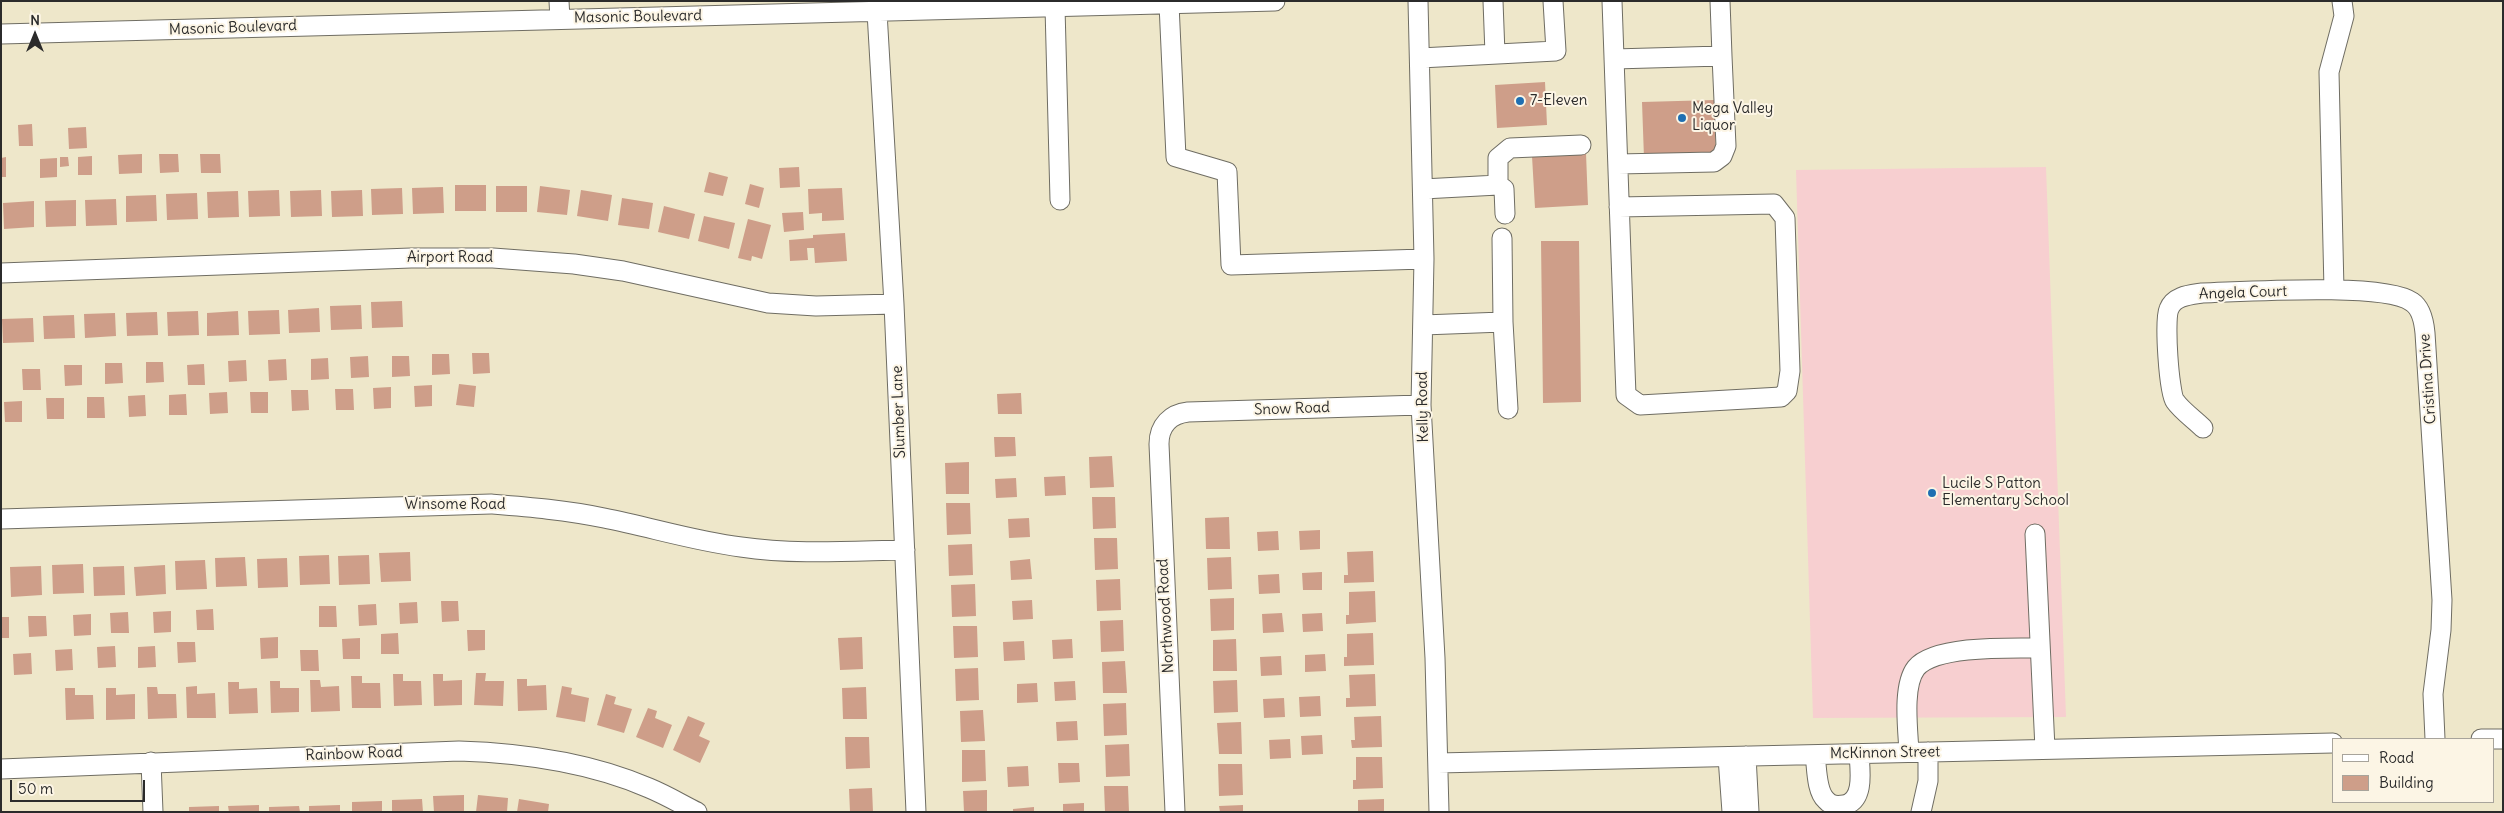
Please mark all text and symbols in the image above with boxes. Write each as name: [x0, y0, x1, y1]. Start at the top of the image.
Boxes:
street label: Masonic Boulevard: [574, 7, 702, 27]
north arrow: [10, 10, 60, 60]
text: N: [30, 11, 40, 29]
street label: Masonic Boulevard: [169, 17, 297, 39]
place label: 7-Eleven: [1530, 92, 1588, 110]
marker: 7-Eleven: [1514, 95, 1526, 107]
place label: Mega Valley Liquor: [1692, 100, 1773, 135]
marker: Mega Valley Liquor: [1676, 112, 1688, 124]
street label: Airport Road: [407, 249, 493, 267]
street label: Angela Court: [2199, 282, 2287, 304]
street label: Cristina Drive: [2416, 333, 2440, 425]
street label: Slumber Lane: [888, 365, 910, 459]
street label: Kelly Road: [1413, 371, 1433, 443]
street label: Snow Road: [1254, 399, 1330, 419]
place label: Lucile S Patton Elementary School: [1942, 475, 2069, 510]
marker: Lucile S Patton Elementary School: [1926, 487, 1938, 499]
street label: Winsome Road: [405, 496, 505, 514]
street label: Northwood Road: [1154, 558, 1178, 674]
legend: [2332, 738, 2494, 803]
street label: Rainbow Road: [305, 743, 403, 765]
street label: McKinnon Street: [1830, 743, 1940, 763]
text: Road: [2379, 748, 2414, 767]
scale bar: [12, 770, 148, 802]
text: Building: [2379, 773, 2434, 792]
text: 50 m: [18, 779, 53, 798]

